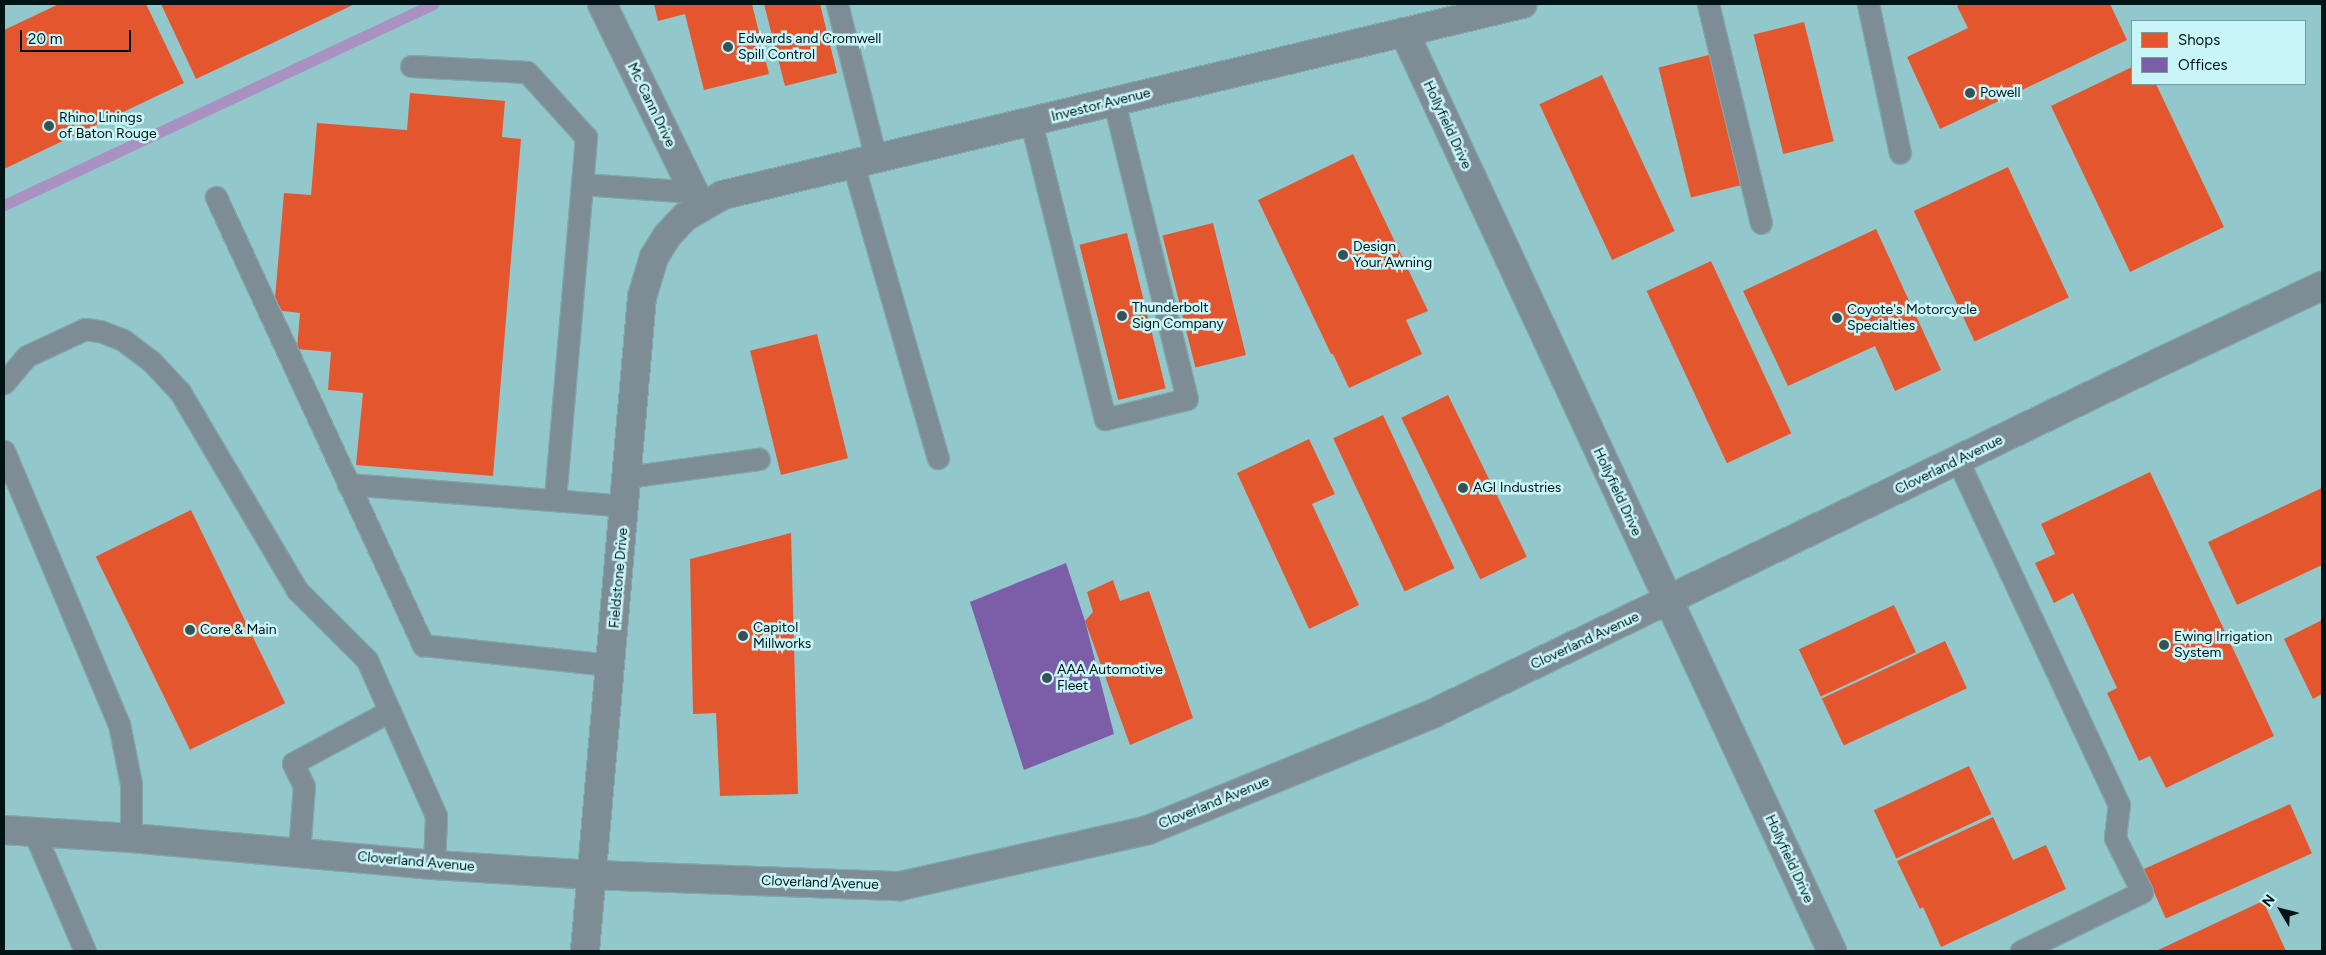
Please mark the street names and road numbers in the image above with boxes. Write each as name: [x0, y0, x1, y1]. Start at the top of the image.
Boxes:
street label: Mc Cann Drive: [623, 60, 679, 150]
street label: Hollyfield Drive: [1419, 78, 1475, 172]
street label: Investor Avenue: [1050, 85, 1152, 125]
street label: Cloverland Avenue: [1892, 432, 2006, 498]
street label: Hollyfield Drive: [1589, 445, 1645, 539]
street label: Fieldstone Drive: [606, 527, 632, 629]
street label: Cloverland Avenue: [1528, 609, 1642, 673]
street label: Cloverland Avenue: [1156, 773, 1272, 833]
street label: Hollyfield Drive: [1761, 812, 1817, 906]
street label: Cloverland Avenue: [357, 849, 475, 875]
street label: Cloverland Avenue: [761, 873, 879, 893]

